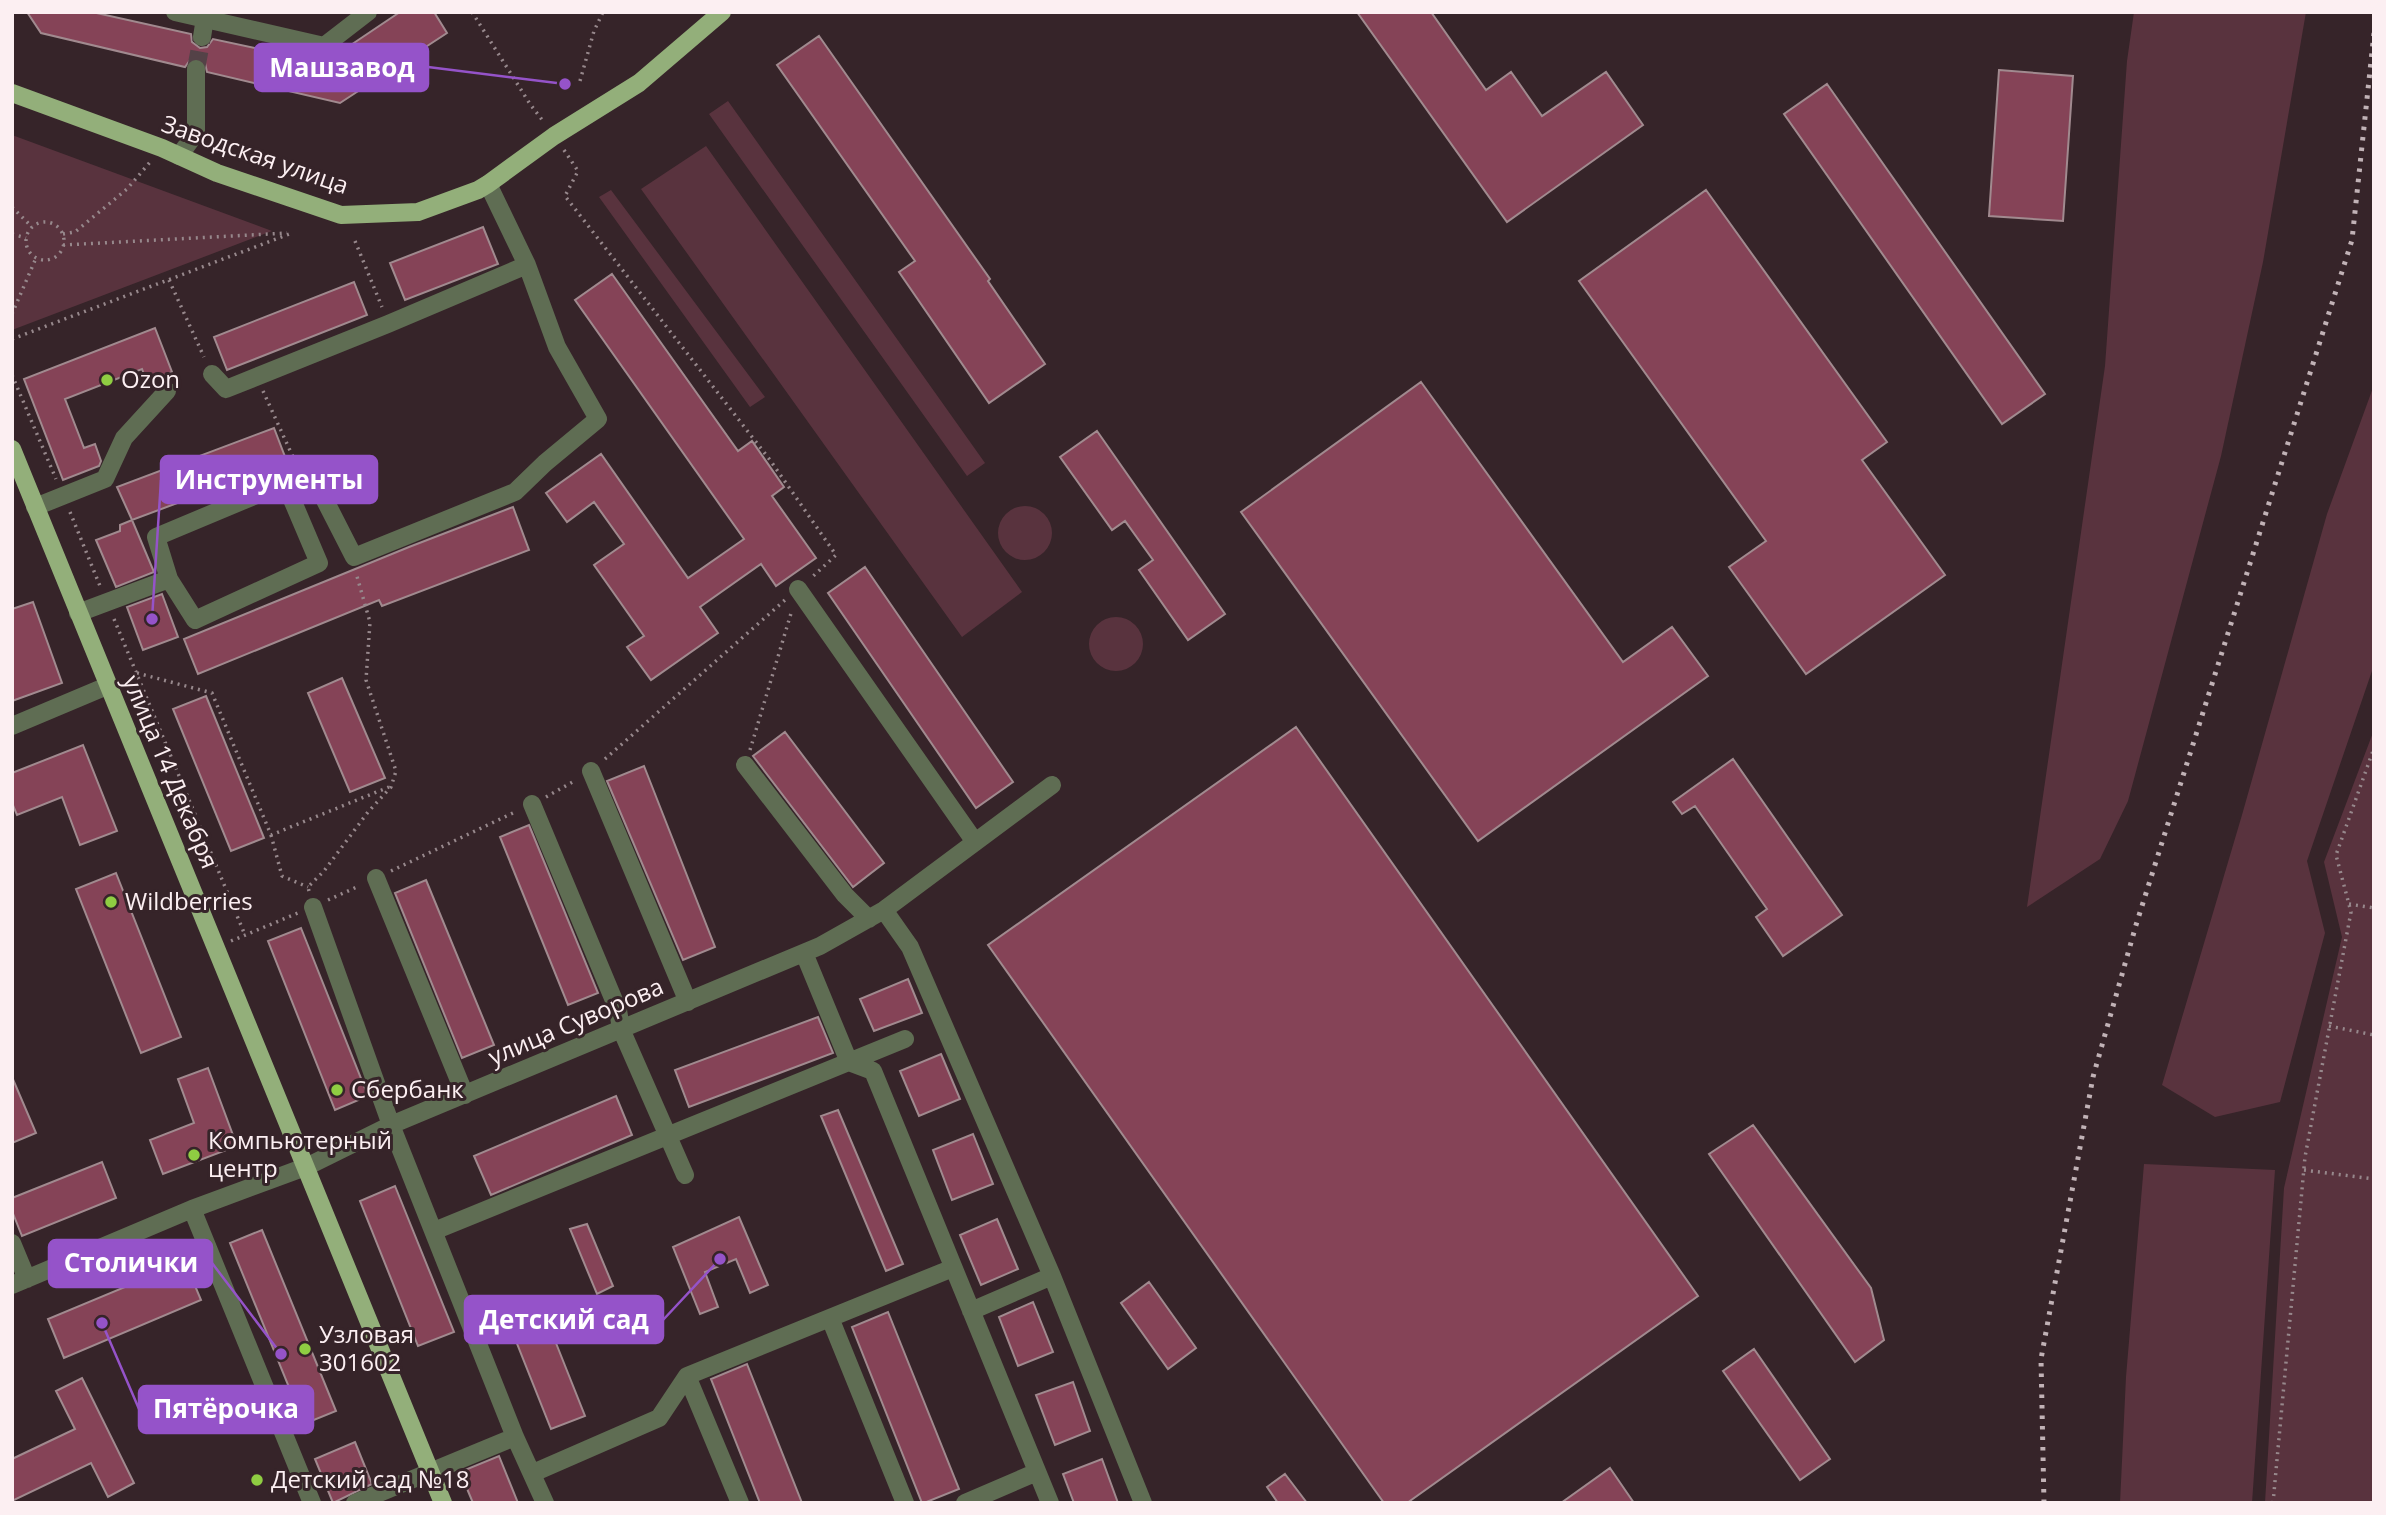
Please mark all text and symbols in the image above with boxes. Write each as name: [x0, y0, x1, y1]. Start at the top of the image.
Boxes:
callout: Машзавод: [255, 44, 428, 91]
text: Машзавод: [269, 49, 415, 85]
street label: Заводская улица: [158, 106, 353, 201]
place label: Ozon: [121, 362, 180, 395]
marker: Ozon: [99, 372, 115, 388]
callout: Инструменты: [161, 456, 377, 503]
text: Инструменты: [175, 461, 363, 497]
street label: улица 14 Декабря: [116, 670, 227, 873]
place label: Wildberries: [125, 884, 253, 917]
marker: Wildberries: [103, 894, 119, 910]
street label: улица Суворова: [483, 969, 668, 1072]
place label: Сбербанк: [351, 1072, 464, 1105]
marker: Сбербанк: [329, 1082, 345, 1098]
place label: Компьютерный центр: [208, 1123, 392, 1184]
marker: Компьютерный центр: [186, 1147, 202, 1163]
callout: Столички: [49, 1240, 212, 1287]
text: Столички: [64, 1244, 198, 1280]
callout: Детский сад: [465, 1296, 663, 1343]
text: Детский сад: [479, 1301, 649, 1337]
place label: Узловая 301602: [319, 1317, 414, 1378]
marker: Узловая 301602: [297, 1341, 313, 1357]
callout: Пятёрочка: [139, 1386, 313, 1433]
text: Пятёрочка: [153, 1390, 299, 1426]
place label: Детский сад №18: [271, 1462, 470, 1495]
marker: Детский сад №18: [249, 1472, 265, 1488]

